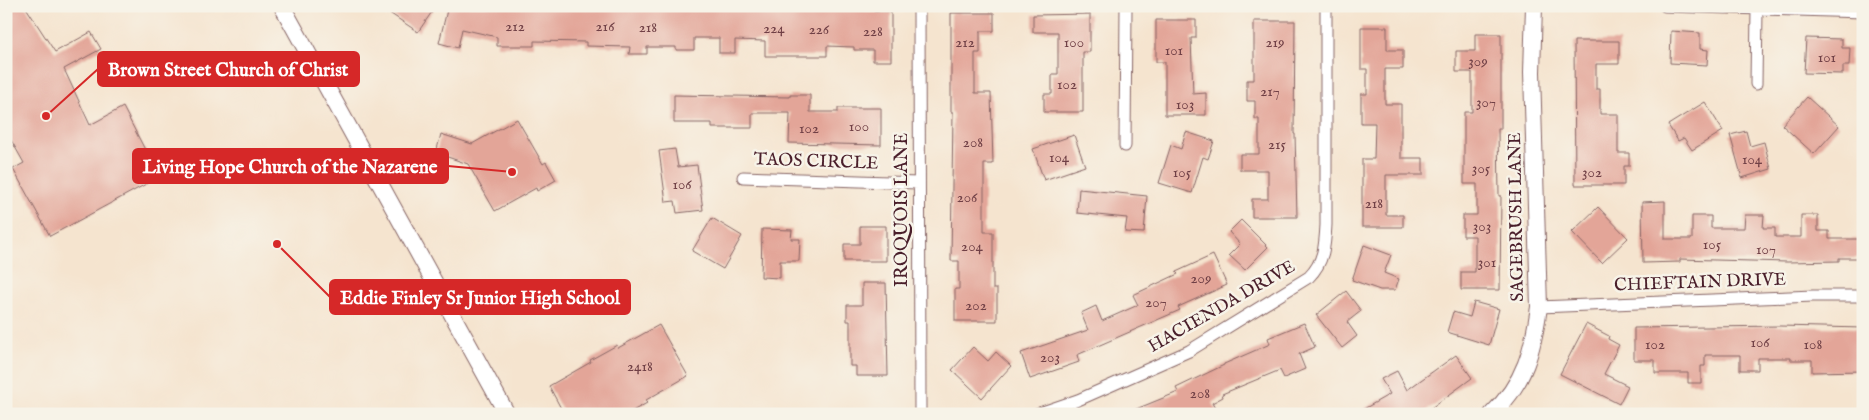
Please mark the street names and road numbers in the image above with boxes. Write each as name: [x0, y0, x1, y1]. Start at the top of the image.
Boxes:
street label: SAGEBRUSH LANE: [1504, 132, 1530, 302]
street label: IROQUOIS LANE: [891, 133, 914, 287]
street label: TAOS CIRCLE: [753, 148, 879, 176]
street label: HACIENDA DRIVE: [1144, 256, 1300, 358]
street label: CHIEFTAIN DRIVE: [1614, 269, 1786, 297]

